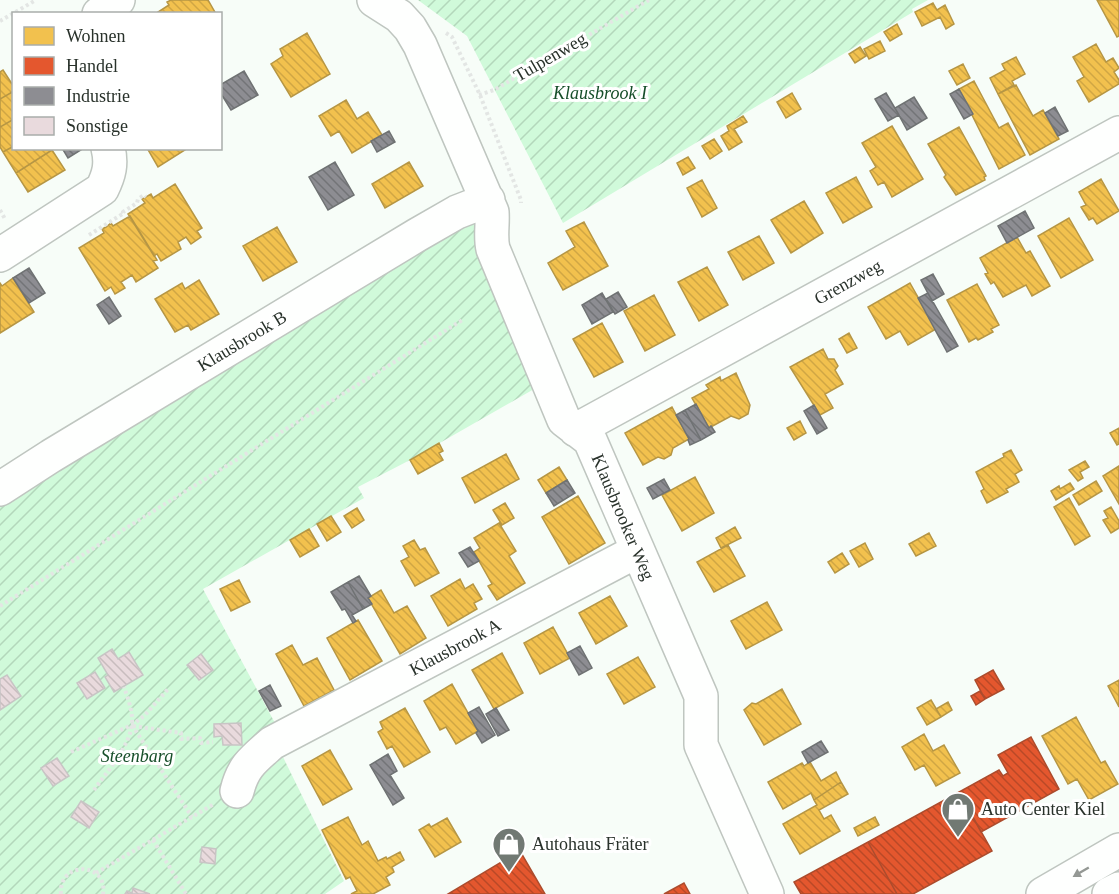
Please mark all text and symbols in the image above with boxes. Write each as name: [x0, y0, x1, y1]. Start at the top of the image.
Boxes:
legend: [12, 12, 222, 150]
text: Wohnen: [66, 26, 126, 46]
street label: Tulpenweg: [510, 28, 590, 86]
text: Handel: [66, 56, 118, 76]
park label: Klausbrook I: [552, 83, 648, 103]
text: Industrie: [66, 86, 130, 106]
text: Sonstige: [66, 116, 128, 136]
street label: Grenzweg: [811, 255, 885, 309]
street label: Klausbrook B: [194, 307, 290, 375]
street label: Klausbrooker Weg: [587, 451, 659, 583]
street label: Klausbrook A: [406, 615, 504, 679]
park label: Steenbarg: [101, 746, 173, 766]
shop icon: Auto Center Kiel: [940, 791, 976, 838]
place label: Auto Center Kiel: [981, 799, 1105, 819]
shop icon: Autohaus Fräter: [491, 826, 527, 873]
place label: Autohaus Fräter: [532, 834, 648, 854]
one-way arrow: [1072, 867, 1089, 877]

